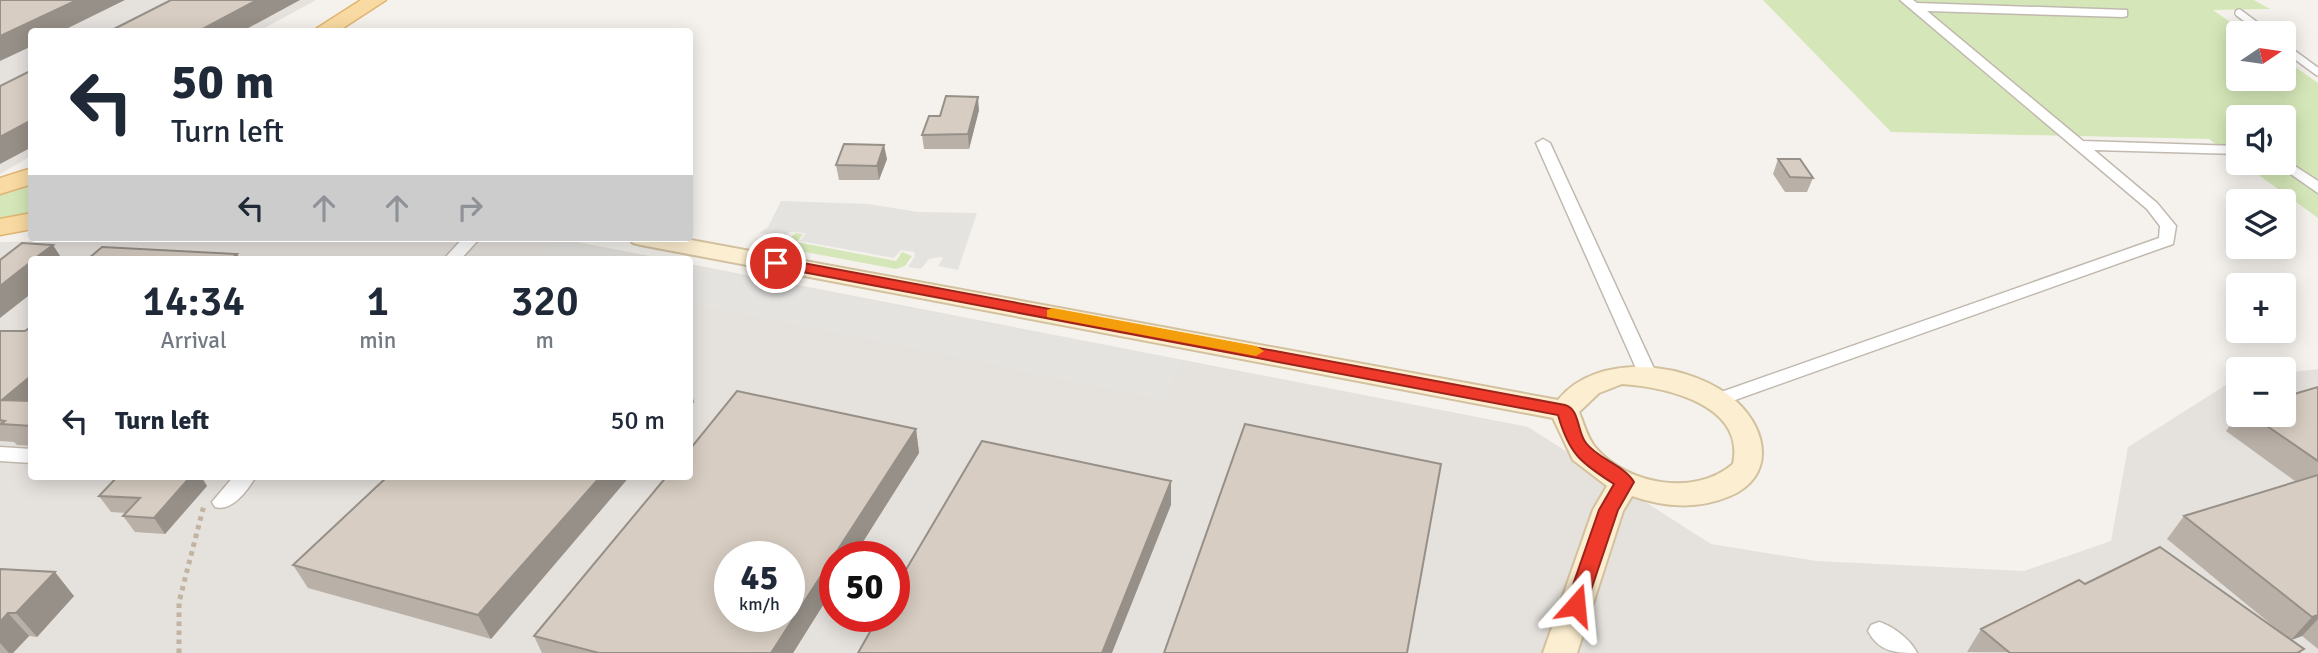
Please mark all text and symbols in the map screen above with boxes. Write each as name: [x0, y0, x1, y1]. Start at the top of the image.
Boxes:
north arrow: [2226, 21, 2296, 91]
map controls: [2226, 21, 2296, 427]
text: 50 m: [171, 52, 274, 112]
icon: left: [56, 56, 147, 147]
button: sound: [2226, 105, 2296, 175]
text: Turn left: [171, 112, 284, 151]
icon: left: [232, 189, 270, 227]
icon: ahead: [305, 189, 343, 227]
icon: ahead: [378, 189, 416, 227]
icon: right: [451, 189, 489, 227]
button: layers: [2226, 189, 2296, 259]
pin: [746, 233, 806, 293]
icon: arrive: [757, 244, 795, 282]
button: +: [2226, 273, 2296, 343]
text: 14:34: [142, 276, 245, 327]
text: 1: [366, 276, 389, 327]
text: 320: [511, 276, 579, 327]
text: Arrival: [160, 326, 227, 355]
text: min: [359, 326, 396, 355]
text: m: [535, 326, 554, 355]
button: −: [2226, 357, 2296, 427]
icon: left: [56, 402, 94, 440]
text: Turn left: [115, 405, 209, 437]
text: 50 m: [610, 405, 665, 437]
speed limit sign: 50: [819, 541, 910, 632]
text: 45: [741, 556, 778, 599]
position arrow: [1539, 568, 1613, 642]
text: km/h: [739, 593, 780, 615]

